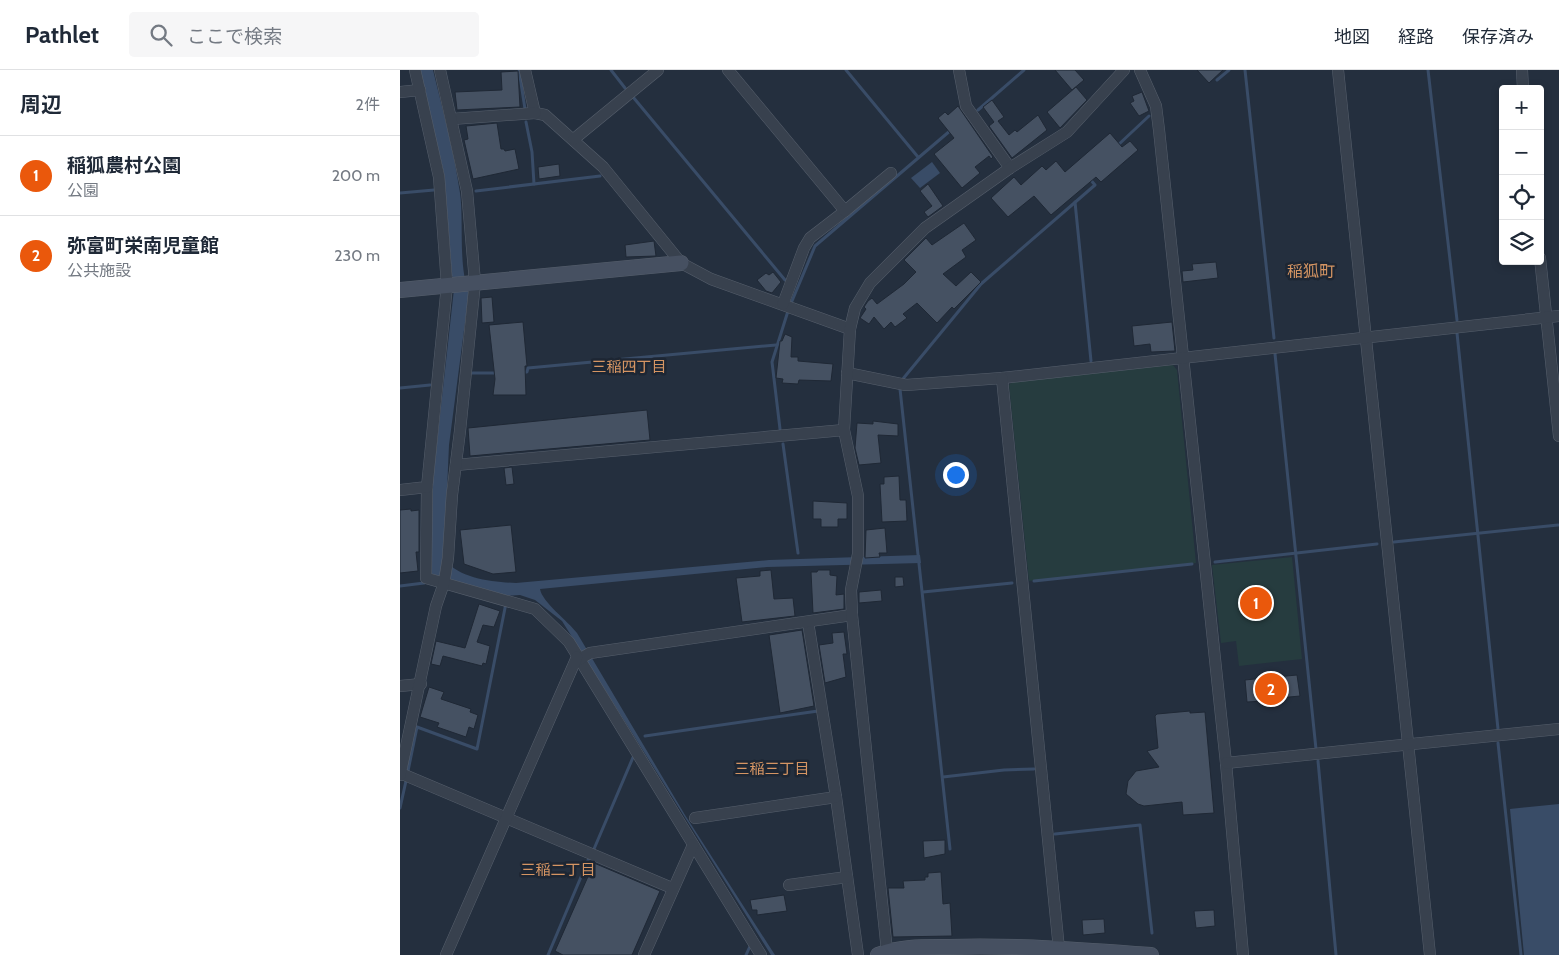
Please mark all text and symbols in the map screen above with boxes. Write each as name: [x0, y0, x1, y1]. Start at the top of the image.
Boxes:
search box: [129, 12, 479, 57]
text: Pathlet: [25, 20, 99, 49]
icon: search: [147, 21, 175, 49]
text: ここで検索: [187, 25, 282, 48]
text: 地図: [1334, 26, 1370, 48]
text: 経路: [1398, 26, 1434, 48]
text: 保存済み: [1462, 26, 1534, 48]
map controls: [1499, 85, 1544, 265]
button: +: [1499, 85, 1544, 130]
text: 周辺: [20, 92, 62, 117]
text: 2件: [356, 95, 380, 114]
button: −: [1499, 130, 1544, 175]
text: 稲狐農村公園: [67, 154, 181, 177]
text: 1: [33, 166, 39, 185]
text: 200 m: [332, 166, 380, 185]
button: locate: [1499, 175, 1544, 220]
text: 公園: [67, 181, 99, 200]
button: layers: [1499, 220, 1544, 265]
text: 弥富町栄南児童館: [67, 234, 219, 257]
text: 2: [32, 246, 40, 265]
text: 230 m: [334, 246, 380, 265]
text: 公共施設: [67, 261, 131, 280]
district label: 稲狐町: [1287, 262, 1335, 281]
district label: 三稲四丁目: [591, 358, 667, 376]
your location: [943, 462, 969, 488]
pin: 1: [1240, 584, 1272, 622]
pin: 2: [1255, 670, 1287, 708]
district label: 三稲三丁目: [734, 760, 810, 778]
district label: 三稲二丁目: [520, 861, 596, 879]

